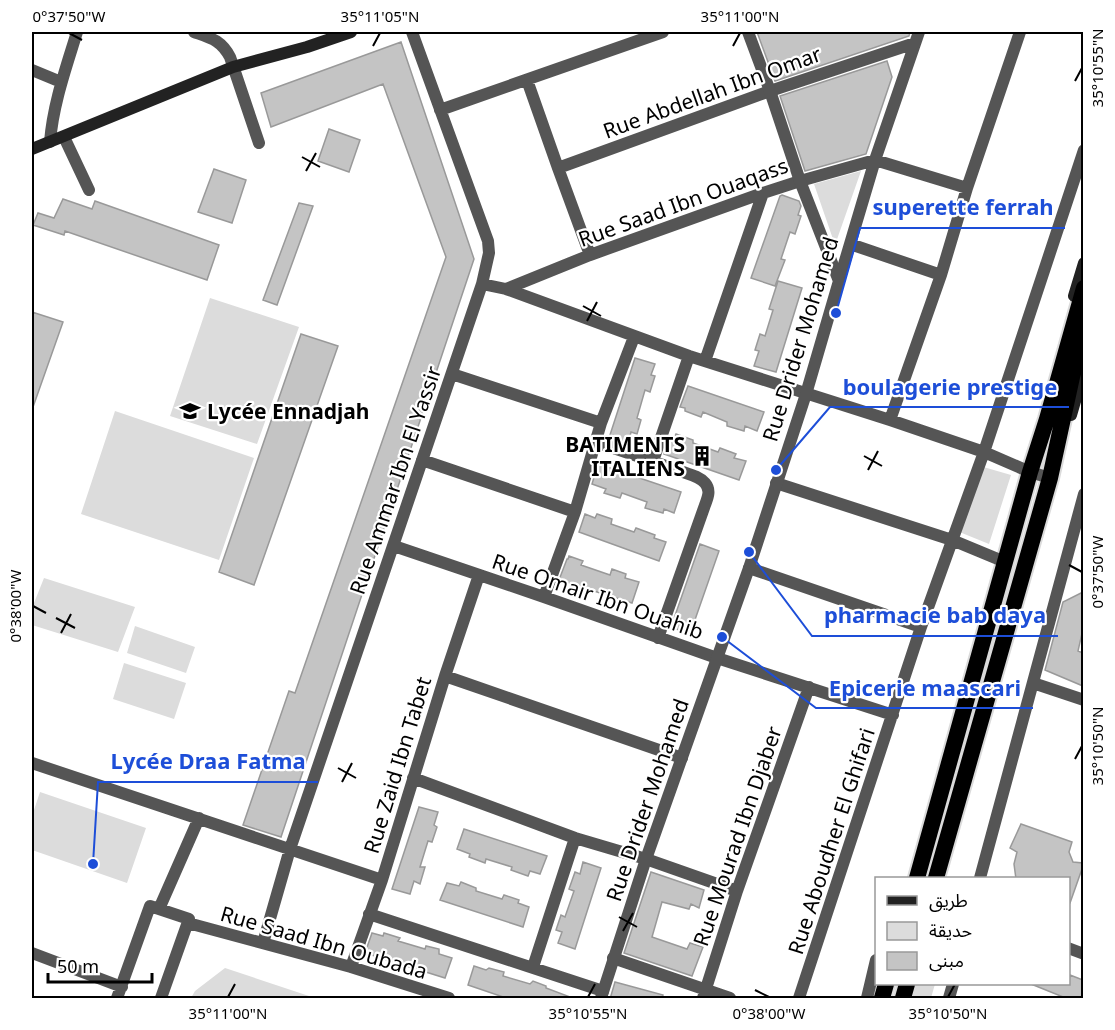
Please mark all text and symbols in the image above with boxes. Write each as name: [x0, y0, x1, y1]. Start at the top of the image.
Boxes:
text: 0°37'50"W: [32, 6, 106, 26]
text: 35°11'05"N: [341, 6, 419, 26]
text: 35°11'00"N: [701, 6, 779, 26]
text: 35°10'55"N: [1087, 29, 1107, 107]
street label: Rue Abdellah Ibn Omar: [599, 39, 825, 145]
street label: Rue Saad Ibn Ouaqass: [574, 151, 792, 253]
callout: superette ferrah: [860, 188, 1065, 228]
text: superette ferrah: [872, 191, 1054, 221]
street label: Rue Drider Mohamed: [756, 233, 844, 445]
street label: Rue Ammar Ibn El Yassir: [343, 362, 447, 598]
callout: boulagerie prestige: [830, 367, 1069, 407]
text: boulagerie prestige: [843, 371, 1057, 401]
place label: Lycée Ennadjah: [207, 397, 370, 425]
school or university icon: Lycée Ennadjah: [178, 399, 202, 423]
place label: BATIMENTS ITALIENS: [565, 430, 685, 482]
building icon: BATIMENTS ITALIENS: [690, 444, 714, 468]
text: 0°37'50"W: [1087, 535, 1107, 609]
street label: Rue Omair Ibn Ouahib: [489, 547, 707, 645]
text: 0°38'00"W: [5, 569, 25, 643]
callout: pharmacie bab daya: [812, 596, 1058, 636]
text: pharmacie bab daya: [824, 599, 1046, 629]
callout: Epicerie maascari: [816, 668, 1033, 708]
text: Epicerie maascari: [829, 672, 1021, 702]
street label: Rue Zaid Ibn Tabet: [357, 673, 437, 857]
street label: Rue Drider Mohamed: [599, 695, 695, 905]
text: 35°10'50"N: [1087, 707, 1107, 785]
street label: Rue Mourad Ibn Djaber: [686, 722, 788, 950]
street label: Rue Aboudher El Ghifari: [781, 724, 881, 958]
callout: Lycée Draa Fatma: [98, 742, 318, 782]
text: Lycée Draa Fatma: [110, 745, 306, 775]
legend: [875, 877, 1070, 985]
text: طريق: [929, 888, 968, 912]
street label: Rue Saad Ibn Oubada: [217, 899, 431, 985]
text: حديقة: [929, 918, 972, 942]
scale bar: [48, 946, 152, 984]
text: مبنى: [929, 948, 964, 972]
text: 50 m: [57, 954, 99, 978]
text: 35°11'00"N: [189, 1003, 267, 1023]
text: 35°10'55"N: [549, 1003, 627, 1023]
text: 0°38'00"W: [732, 1003, 806, 1023]
text: 35°10'50"N: [909, 1003, 987, 1023]

